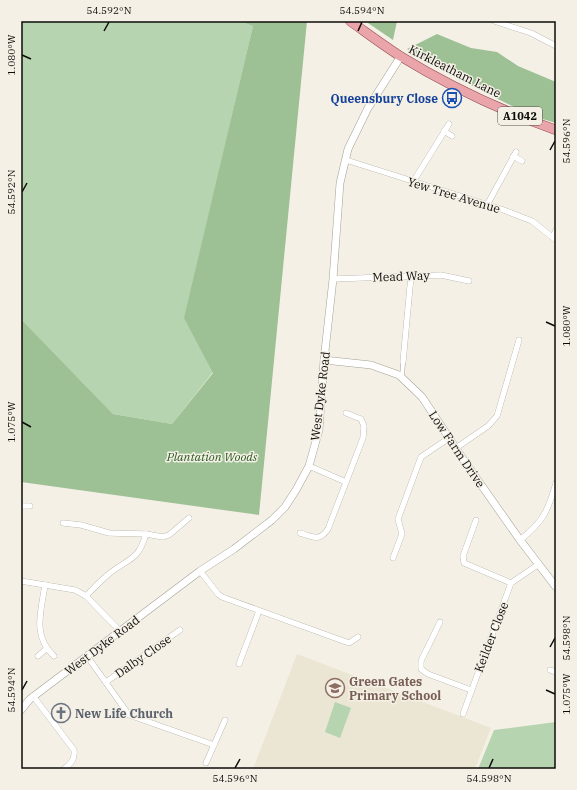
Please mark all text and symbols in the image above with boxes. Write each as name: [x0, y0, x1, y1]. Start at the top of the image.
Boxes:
text: 54.592°N: [86, 4, 132, 17]
text: 54.594°N: [339, 4, 385, 17]
text: 1.080°W: [5, 34, 18, 76]
street label: Kirkleatham Lane: [406, 41, 504, 101]
bus stop icon: Queensbury Close: [441, 87, 463, 109]
place label: Queensbury Close: [331, 91, 438, 106]
road number: A1042: [498, 107, 542, 125]
text: 54.596°N: [560, 118, 573, 164]
text: 54.592°N: [5, 169, 18, 215]
street label: Yew Tree Avenue: [406, 174, 502, 216]
street label: Mead Way: [372, 267, 431, 284]
text: 1.080°W: [560, 305, 573, 347]
street label: West Dyke Road: [307, 350, 333, 442]
text: 1.075°W: [5, 401, 18, 443]
street label: Low Farm Drive: [426, 408, 488, 490]
park label: Plantation Woods: [166, 449, 258, 464]
street label: Keilder Close: [471, 600, 511, 674]
street label: West Dyke Road: [62, 612, 142, 678]
text: 54.598°N: [560, 615, 573, 661]
street label: Dalby Close: [112, 631, 174, 681]
text: 54.594°N: [5, 667, 18, 713]
text: 1.075°W: [560, 673, 573, 715]
place label: Green Gates Primary School: [349, 674, 441, 703]
school or university icon: Green Gates Primary School: [324, 677, 346, 699]
church icon: New Life Church: [50, 702, 72, 724]
place label: New Life Church: [75, 706, 173, 721]
text: 54.596°N: [212, 772, 258, 785]
text: 54.598°N: [466, 772, 512, 785]

